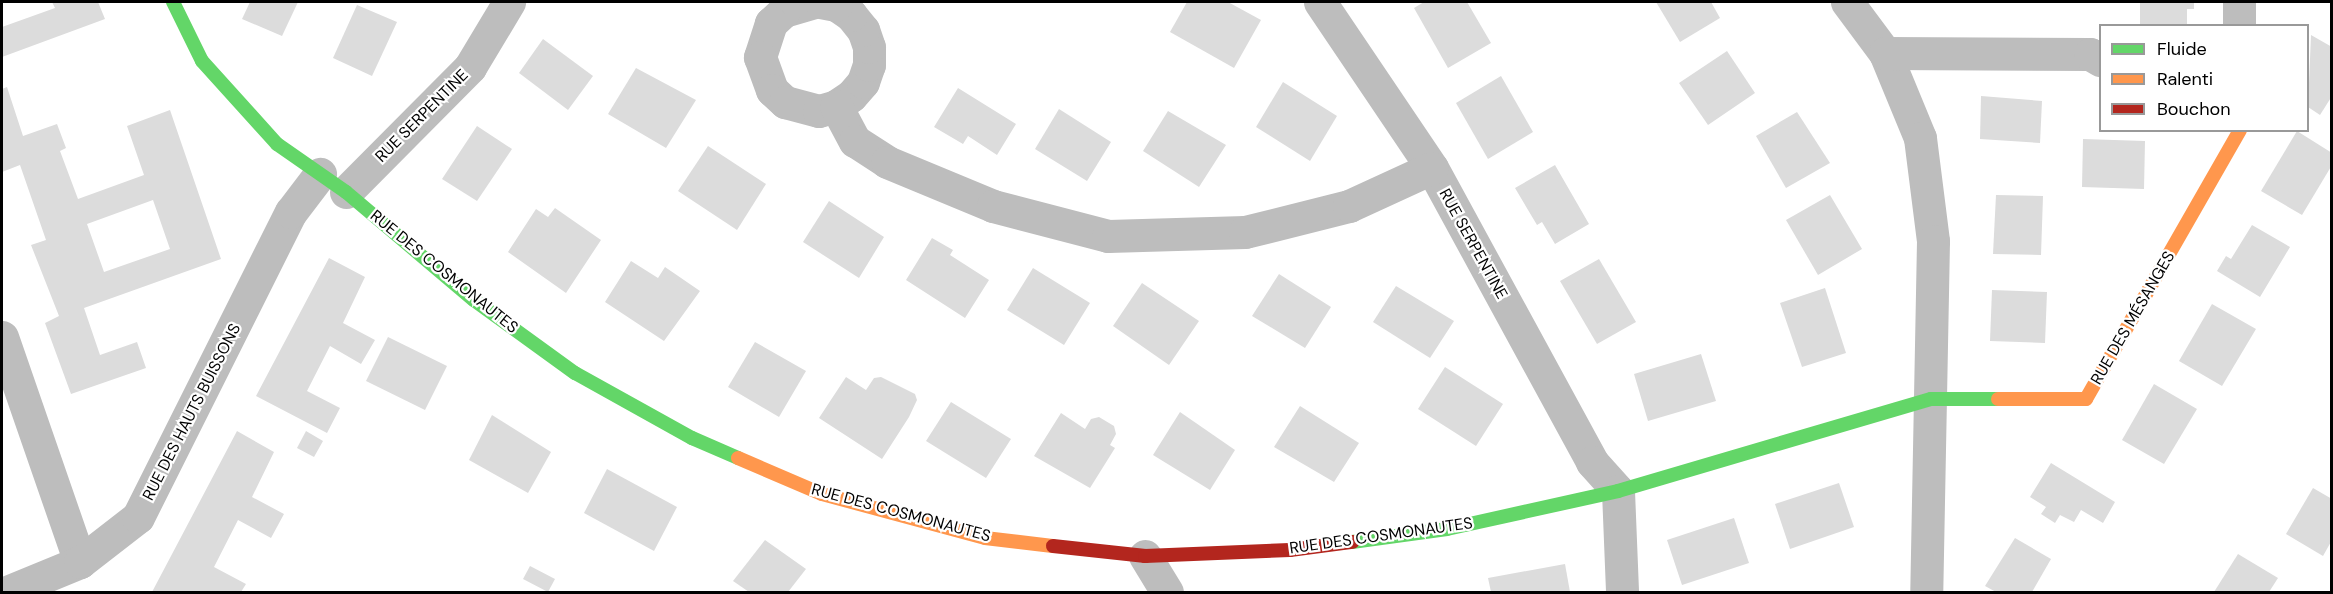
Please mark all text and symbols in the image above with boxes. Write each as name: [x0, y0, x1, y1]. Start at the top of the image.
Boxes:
legend: [2099, 24, 2309, 132]
text: Fluide: [2157, 37, 2207, 61]
street label: RUE SERPENTINE: [372, 66, 472, 166]
text: Ralenti: [2157, 67, 2213, 91]
text: Bouchon: [2157, 97, 2231, 121]
street label: RUE SERPENTINE: [1435, 185, 1511, 303]
street label: RUE DES COSMONAUTES: [366, 206, 522, 338]
street label: RUE DES MÉSANGES: [2087, 248, 2179, 388]
street label: RUE DES HAUTS BUISSONS: [139, 320, 245, 504]
street label: RUE DES COSMONAUTES: [809, 480, 993, 546]
street label: RUE DES COSMONAUTES: [1288, 514, 1474, 558]

